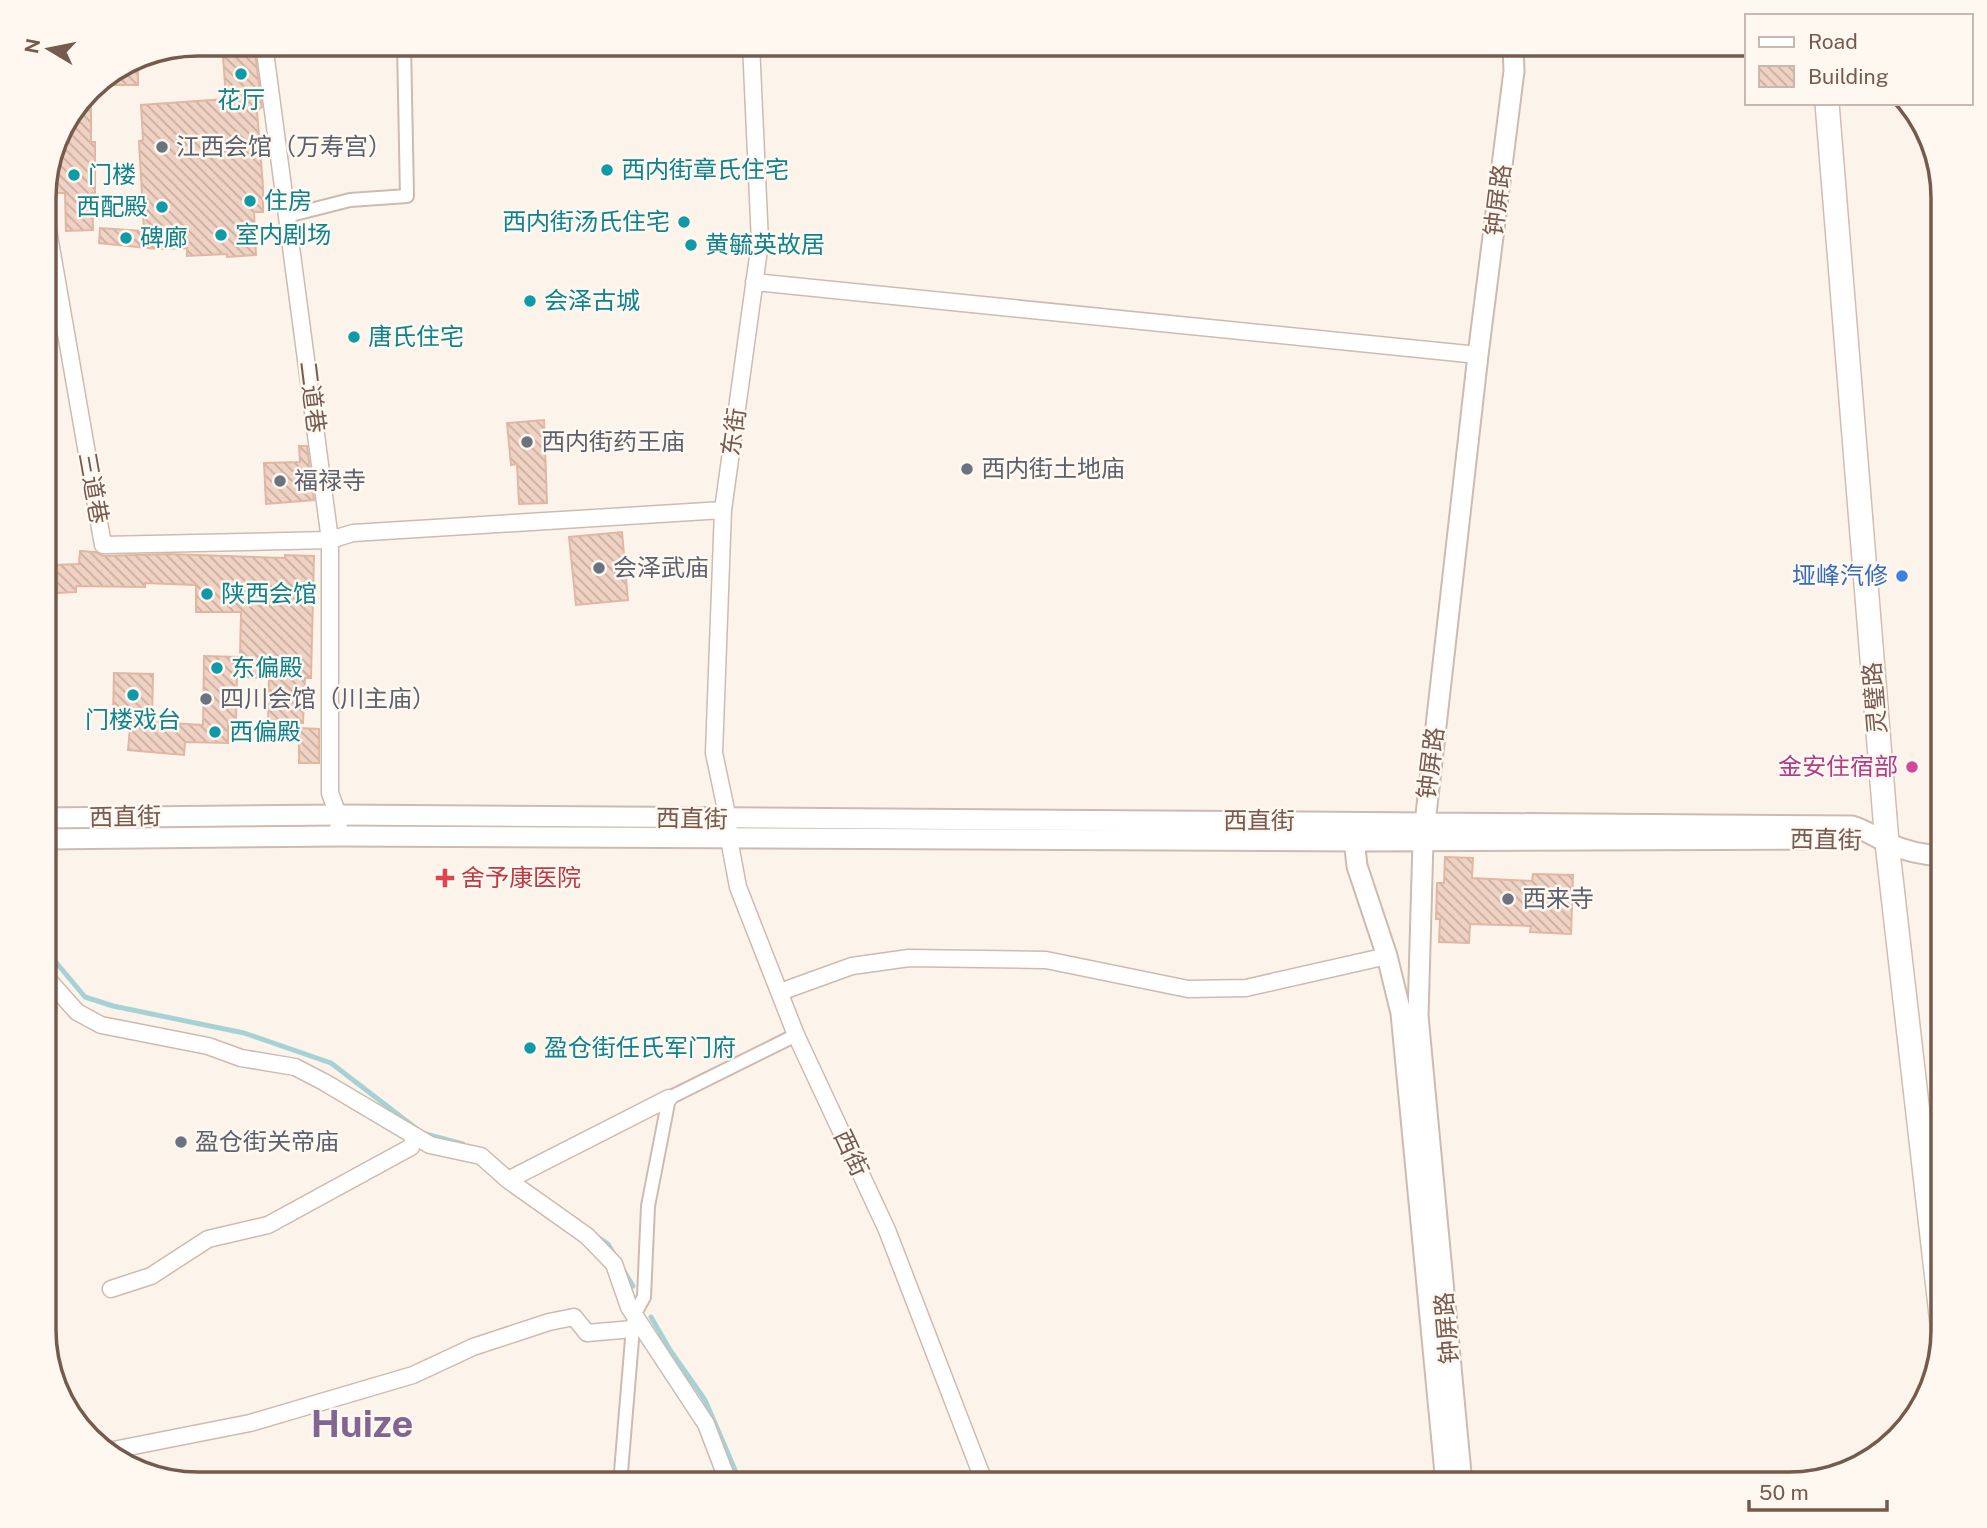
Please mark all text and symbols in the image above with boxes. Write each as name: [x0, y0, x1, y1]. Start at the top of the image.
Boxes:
north arrow: [14, 14, 84, 84]
legend: [1745, 14, 1973, 105]
text: Road: [1808, 29, 1858, 54]
text: N: [20, 37, 44, 55]
text: Building: [1808, 64, 1889, 89]
marker: 花厅: [233, 66, 249, 82]
place label: 花厅: [217, 85, 265, 113]
place label: 江西会馆（万寿宫）: [176, 132, 392, 160]
marker: 江西会馆（万寿宫）: [154, 139, 170, 155]
place label: 西内街章氏住宅: [621, 155, 789, 183]
place label: 门楼: [88, 160, 136, 188]
marker: 西内街章氏住宅: [599, 162, 615, 178]
street label: 钟屏路: [1479, 162, 1515, 237]
marker: 门楼: [66, 167, 82, 183]
place label: 住房: [264, 186, 312, 214]
place label: 西配殿: [76, 192, 148, 220]
marker: 住房: [242, 193, 258, 209]
marker: 西配殿: [154, 199, 170, 215]
place label: 西内街汤氏住宅: [502, 207, 670, 235]
marker: 西内街汤氏住宅: [676, 214, 692, 230]
place label: 室内剧场: [235, 220, 331, 248]
place label: 碑廊: [140, 223, 188, 251]
marker: 室内剧场: [213, 227, 229, 243]
marker: 碑廊: [118, 230, 134, 246]
place label: 黄毓英故居: [705, 230, 825, 258]
marker: 黄毓英故居: [683, 237, 699, 253]
place label: 会泽古城: [544, 286, 640, 314]
marker: 会泽古城: [522, 293, 538, 309]
place label: 唐氏住宅: [368, 322, 464, 350]
marker: 唐氏住宅: [346, 329, 362, 345]
street label: 二道巷: [295, 359, 331, 434]
street label: 东街: [716, 406, 750, 458]
place label: 西内街药王庙: [541, 427, 685, 455]
marker: 西内街药王庙: [519, 434, 535, 450]
street label: 三道巷: [74, 450, 114, 526]
place label: 西内街土地庙: [981, 454, 1125, 482]
marker: 西内街土地庙: [959, 461, 975, 477]
place label: 福禄寺: [294, 466, 366, 494]
marker: 福禄寺: [272, 473, 288, 489]
place label: 会泽武庙: [613, 553, 709, 581]
marker: 会泽武庙: [591, 560, 607, 576]
place label: 垭峰汽修: [1792, 561, 1888, 589]
marker: 垭峰汽修: [1894, 568, 1910, 584]
place label: 陕西会馆: [221, 579, 317, 607]
marker: 陕西会馆: [199, 586, 215, 602]
place label: 东偏殿: [231, 653, 303, 681]
marker: 东偏殿: [209, 660, 225, 676]
street label: 灵璧路: [1857, 661, 1891, 735]
place label: 四川会馆（川主庙）: [220, 684, 436, 712]
marker: 门楼戏台: [125, 687, 141, 703]
marker: 四川会馆（川主庙）: [198, 691, 214, 707]
place label: 门楼戏台: [85, 705, 181, 733]
place label: 西偏殿: [229, 717, 301, 745]
marker: 西偏殿: [207, 724, 223, 740]
street label: 钟屏路: [1412, 725, 1448, 800]
place label: 金安住宿部: [1778, 752, 1898, 780]
marker: 金安住宿部: [1904, 759, 1920, 775]
street label: 西直街: [89, 801, 161, 831]
street label: 西直街: [656, 803, 728, 833]
street label: 西直街: [1223, 806, 1295, 834]
street label: 西直街: [1790, 824, 1862, 854]
place label: 舍予康医院: [461, 863, 581, 891]
marker: 舍予康医院: [435, 868, 455, 888]
place label: 西来寺: [1522, 884, 1594, 912]
marker: 西来寺: [1500, 891, 1516, 907]
place label: 盈仓街任氏军门府: [544, 1033, 736, 1061]
marker: 盈仓街任氏军门府: [522, 1040, 538, 1056]
street label: 西街: [829, 1125, 875, 1180]
place label: 盈仓街关帝庙: [195, 1127, 339, 1155]
marker: 盈仓街关帝庙: [173, 1134, 189, 1150]
street label: 钟屏路: [1429, 1291, 1463, 1365]
district label: Huize: [311, 1401, 413, 1446]
scale bar: [1749, 1468, 1887, 1512]
text: 50 m: [1759, 1480, 1809, 1505]

